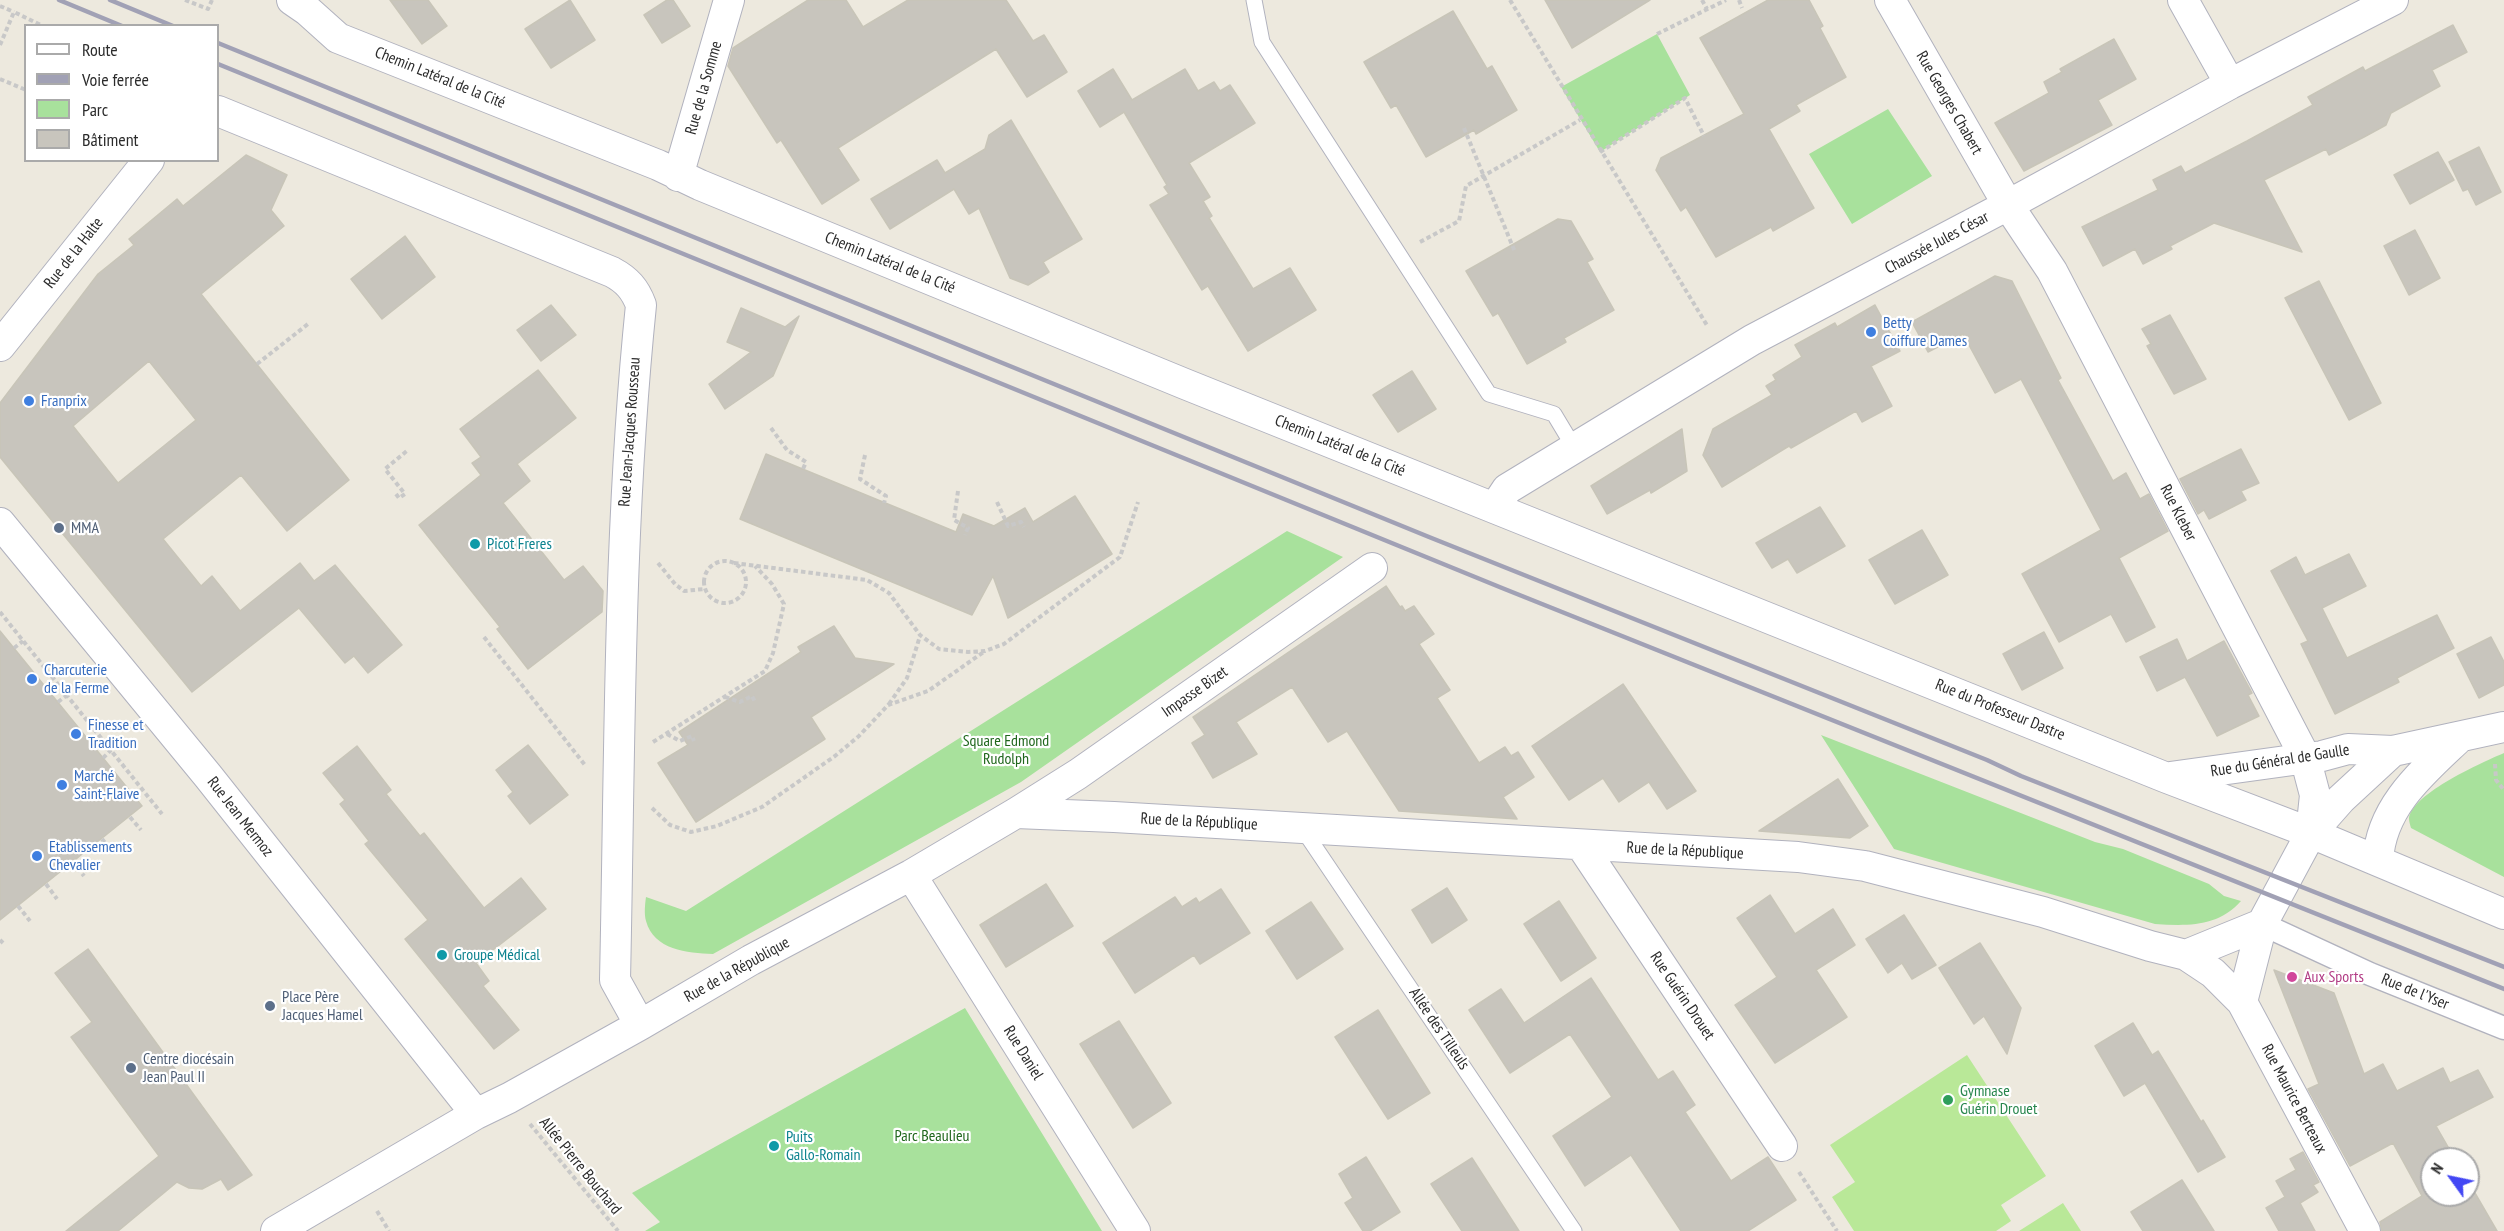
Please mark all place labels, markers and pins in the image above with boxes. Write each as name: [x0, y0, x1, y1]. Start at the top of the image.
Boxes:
place label: Betty Coiffure Dames: [1883, 313, 1967, 351]
marker: Betty Coiffure Dames: [1864, 325, 1878, 339]
place label: Franprix: [41, 391, 87, 411]
marker: Franprix: [22, 394, 36, 408]
place label: MMA: [71, 518, 99, 538]
marker: MMA: [52, 521, 66, 535]
place label: Picot Freres: [487, 534, 552, 554]
marker: Picot Freres: [468, 537, 482, 551]
place label: Charcuterie de la Ferme: [44, 660, 109, 698]
marker: Charcuterie de la Ferme: [25, 672, 39, 686]
place label: Finesse et Tradition: [88, 715, 144, 753]
marker: Finesse et Tradition: [69, 727, 83, 741]
place label: Marché Saint-Flaive: [74, 766, 139, 804]
marker: Marché Saint-Flaive: [55, 778, 69, 792]
place label: Etablissements Chevalier: [49, 837, 132, 875]
marker: Etablissements Chevalier: [30, 849, 44, 863]
place label: Groupe Médical: [454, 945, 540, 965]
marker: Groupe Médical: [435, 948, 449, 962]
place label: Aux Sports: [2304, 967, 2364, 987]
marker: Aux Sports: [2285, 970, 2299, 984]
place label: Place Père Jacques Hamel: [282, 987, 363, 1025]
marker: Place Père Jacques Hamel: [263, 999, 277, 1013]
place label: Centre diocésain Jean Paul II: [143, 1049, 234, 1087]
marker: Centre diocésain Jean Paul II: [124, 1061, 138, 1075]
place label: Gymnase Guérin Drouet: [1960, 1081, 2037, 1119]
marker: Gymnase Guérin Drouet: [1941, 1093, 1955, 1107]
place label: Puits Gallo-Romain: [786, 1127, 861, 1165]
marker: Puits Gallo-Romain: [767, 1139, 781, 1153]

